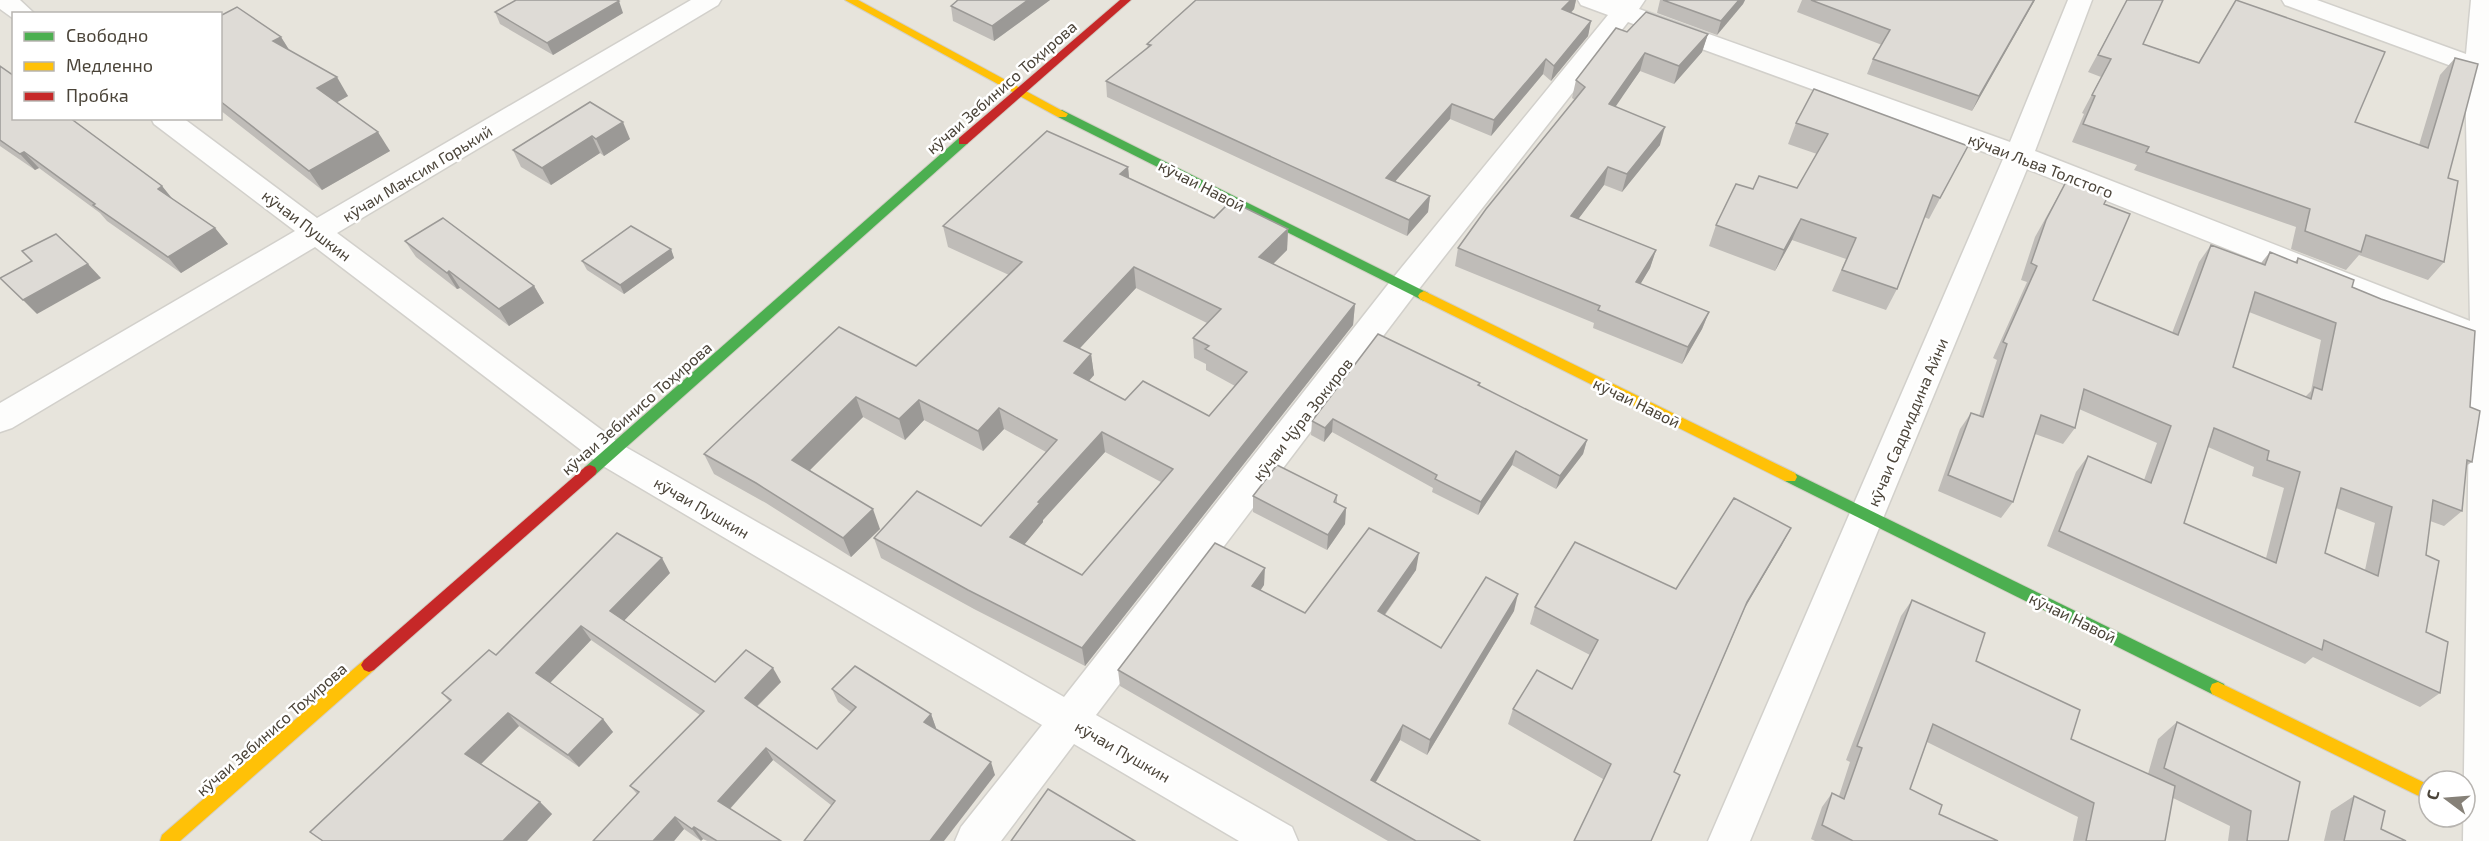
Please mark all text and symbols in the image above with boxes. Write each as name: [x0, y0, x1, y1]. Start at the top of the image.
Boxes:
legend: [12, 12, 222, 120]
street label: кӯчаи Зебинисо Тоҳирова: [922, 16, 1081, 158]
text: Свободно: [66, 24, 148, 46]
text: Медленно: [66, 54, 153, 76]
text: Пробка: [66, 84, 129, 106]
street label: кӯчаи Максим Горький: [339, 121, 496, 226]
street label: кӯчаи Льва Толстого: [1965, 129, 2116, 202]
street label: кӯчаи Навоӣ: [1155, 155, 1248, 216]
street label: кӯчаи Пушкин: [258, 185, 355, 266]
street label: кӯчаи Садриддина Айни: [1863, 335, 1952, 510]
street label: кӯчаи Зебинисо Тоҳирова: [557, 337, 716, 479]
street label: кӯчаи Ҷӯра Зокиров: [1248, 354, 1357, 485]
street label: кӯчаи Навоӣ: [1590, 373, 1684, 432]
street label: кӯчаи Пушкин: [651, 472, 753, 543]
street label: кӯчаи Навоӣ: [2026, 588, 2120, 647]
street label: кӯчаи Зебинисо Тоҳирова: [192, 658, 351, 800]
street label: кӯчаи Пушкин: [1072, 716, 1174, 787]
north arrow: [2417, 769, 2477, 829]
text: С: [2422, 788, 2443, 802]

